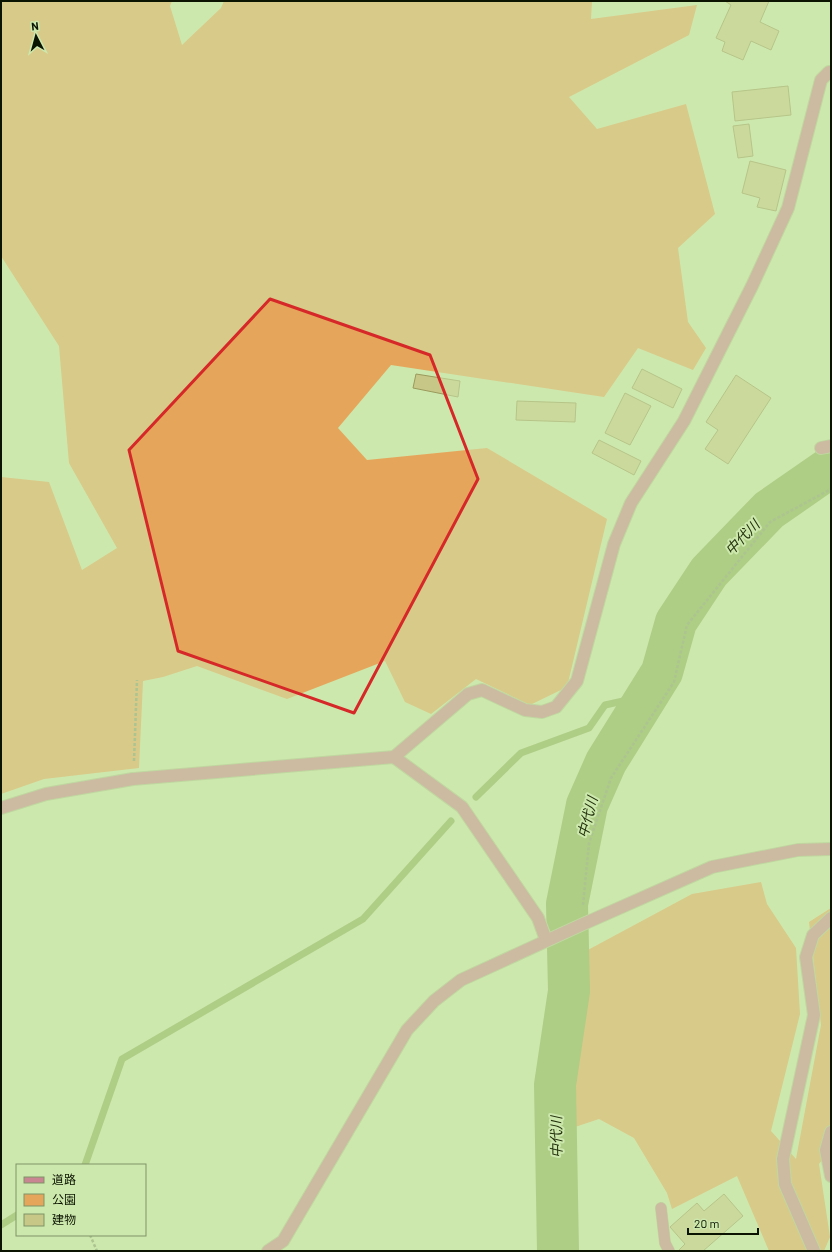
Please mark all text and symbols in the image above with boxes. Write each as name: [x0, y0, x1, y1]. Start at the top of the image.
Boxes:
north arrow: [16, 16, 56, 56]
text: N: [31, 19, 39, 32]
water label: 中代川: [721, 515, 764, 558]
water label: 中代川: [573, 793, 601, 839]
water label: 中代川: [547, 1114, 565, 1158]
legend: [16, 1164, 146, 1236]
text: 道路: [52, 1172, 76, 1186]
text: 公園: [52, 1192, 76, 1206]
scale bar: [688, 1210, 758, 1236]
text: 建物: [52, 1212, 76, 1226]
text: 20 m: [694, 1216, 720, 1230]

